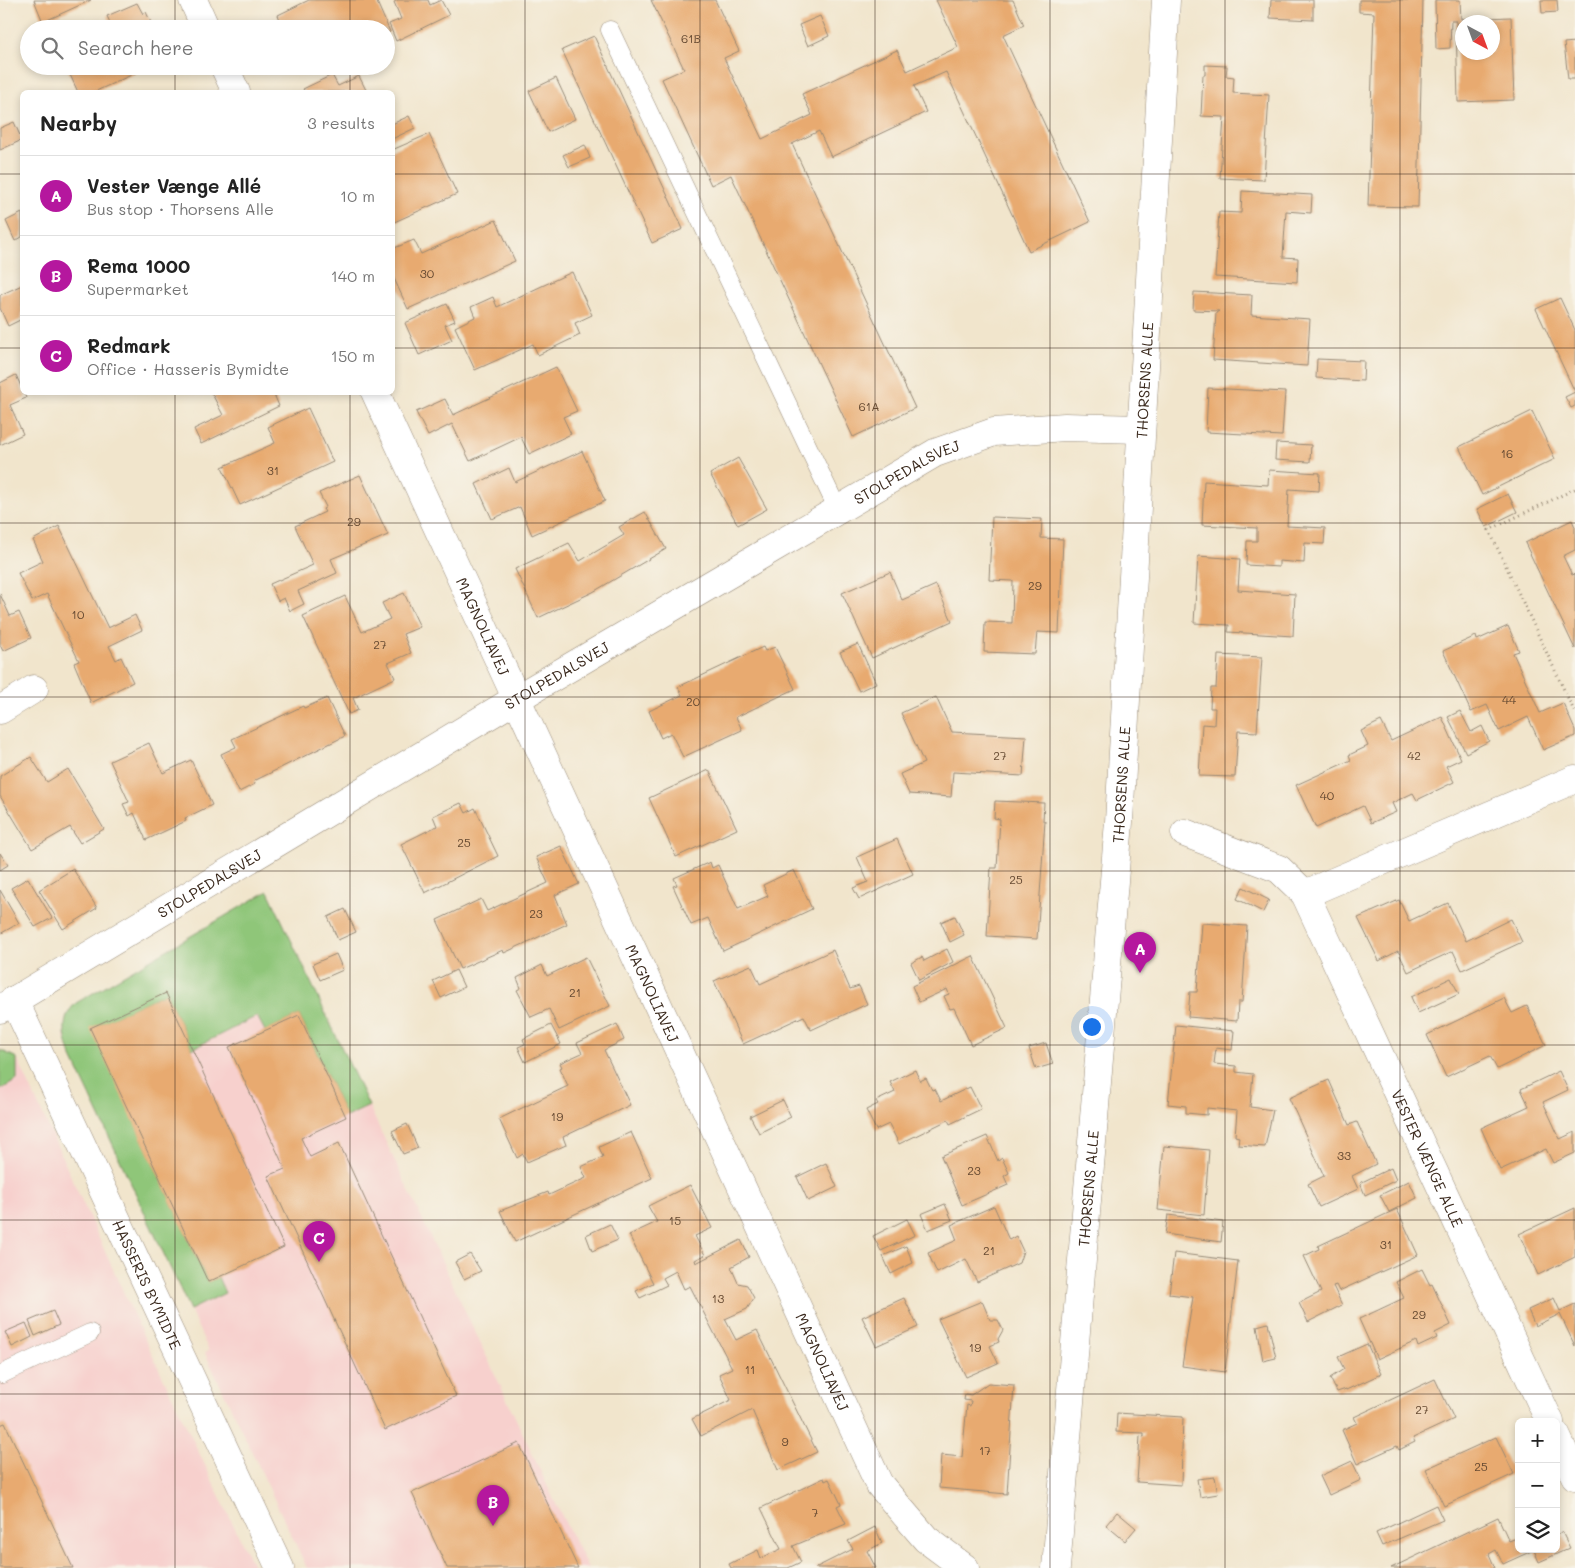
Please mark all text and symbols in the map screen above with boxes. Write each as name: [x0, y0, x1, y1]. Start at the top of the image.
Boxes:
north arrow: [1455, 15, 1500, 60]
search box: [20, 20, 395, 75]
house number: 61B: [681, 30, 701, 46]
icon: search: [38, 34, 66, 62]
text: Search here: [78, 35, 194, 60]
text: Nearby: [40, 109, 117, 136]
text: 3 results: [307, 112, 375, 133]
text: Vester Vænge Allé: [87, 173, 261, 198]
text: A: [50, 185, 62, 206]
text: 10 m: [340, 185, 375, 206]
text: Bus stop · Thorsens Alle: [87, 198, 274, 219]
text: Rema 1000: [87, 253, 190, 278]
text: B: [51, 265, 61, 286]
text: 140 m: [331, 265, 375, 286]
house number: 30: [420, 265, 435, 281]
text: Supermarket: [87, 278, 189, 299]
street label: THORSENS ALLE: [1131, 321, 1158, 439]
text: Redmark: [87, 333, 170, 358]
text: C: [50, 345, 62, 366]
text: 150 m: [331, 345, 375, 366]
text: Office · Hasseris Bymidte: [87, 358, 289, 379]
house number: 61A: [859, 398, 879, 414]
street label: STOLPEDALSVEJ: [850, 435, 963, 509]
house number: 16: [1501, 445, 1513, 461]
house number: 31: [267, 462, 279, 478]
house number: 29: [347, 513, 361, 529]
street label: MAGNOLIAVEJ: [452, 574, 515, 679]
house number: 29: [1028, 577, 1042, 593]
house number: 10: [72, 606, 85, 622]
house number: 27: [373, 636, 387, 652]
street label: STOLPEDALSVEJ: [501, 636, 613, 714]
house number: 44: [1502, 691, 1516, 707]
house number: 20: [686, 693, 701, 709]
street label: THORSENS ALLE: [1107, 725, 1134, 844]
house number: 27: [993, 747, 1007, 763]
house number: 42: [1407, 747, 1421, 763]
house number: 40: [1320, 787, 1335, 803]
house number: 25: [457, 834, 471, 850]
street label: STOLPEDALSVEJ: [153, 844, 265, 922]
house number: 25: [1009, 871, 1023, 887]
house number: 23: [529, 905, 543, 921]
pin: A: [1124, 932, 1156, 973]
street label: MAGNOLIAVEJ: [621, 941, 684, 1046]
house number: 21: [569, 984, 581, 1000]
your location: [1079, 1014, 1105, 1040]
street label: VESTER VÆNGE ALLE: [1387, 1086, 1468, 1231]
house number: 19: [551, 1108, 563, 1124]
street label: THORSENS ALLE: [1073, 1129, 1103, 1247]
house number: 33: [1337, 1147, 1351, 1163]
house number: 23: [967, 1162, 981, 1178]
house number: 15: [669, 1212, 681, 1228]
street label: HASSERIS BYMIDTE: [108, 1216, 186, 1353]
pin: C: [303, 1221, 335, 1262]
house number: 31: [1380, 1236, 1392, 1252]
house number: 21: [983, 1242, 995, 1258]
house number: 13: [712, 1290, 724, 1306]
house number: 29: [1412, 1306, 1426, 1322]
street label: MAGNOLIAVEJ: [791, 1310, 854, 1415]
house number: 19: [969, 1339, 981, 1355]
house number: 11: [745, 1361, 755, 1377]
house number: 27: [1415, 1401, 1429, 1417]
map controls: [1515, 1418, 1560, 1553]
button: +: [1515, 1418, 1560, 1463]
house number: 9: [781, 1433, 789, 1449]
house number: 17: [979, 1442, 991, 1458]
house number: 25: [1474, 1458, 1488, 1474]
button: −: [1515, 1463, 1560, 1508]
pin: B: [477, 1485, 509, 1526]
house number: 7: [812, 1504, 819, 1520]
button: layers: [1515, 1508, 1560, 1553]

